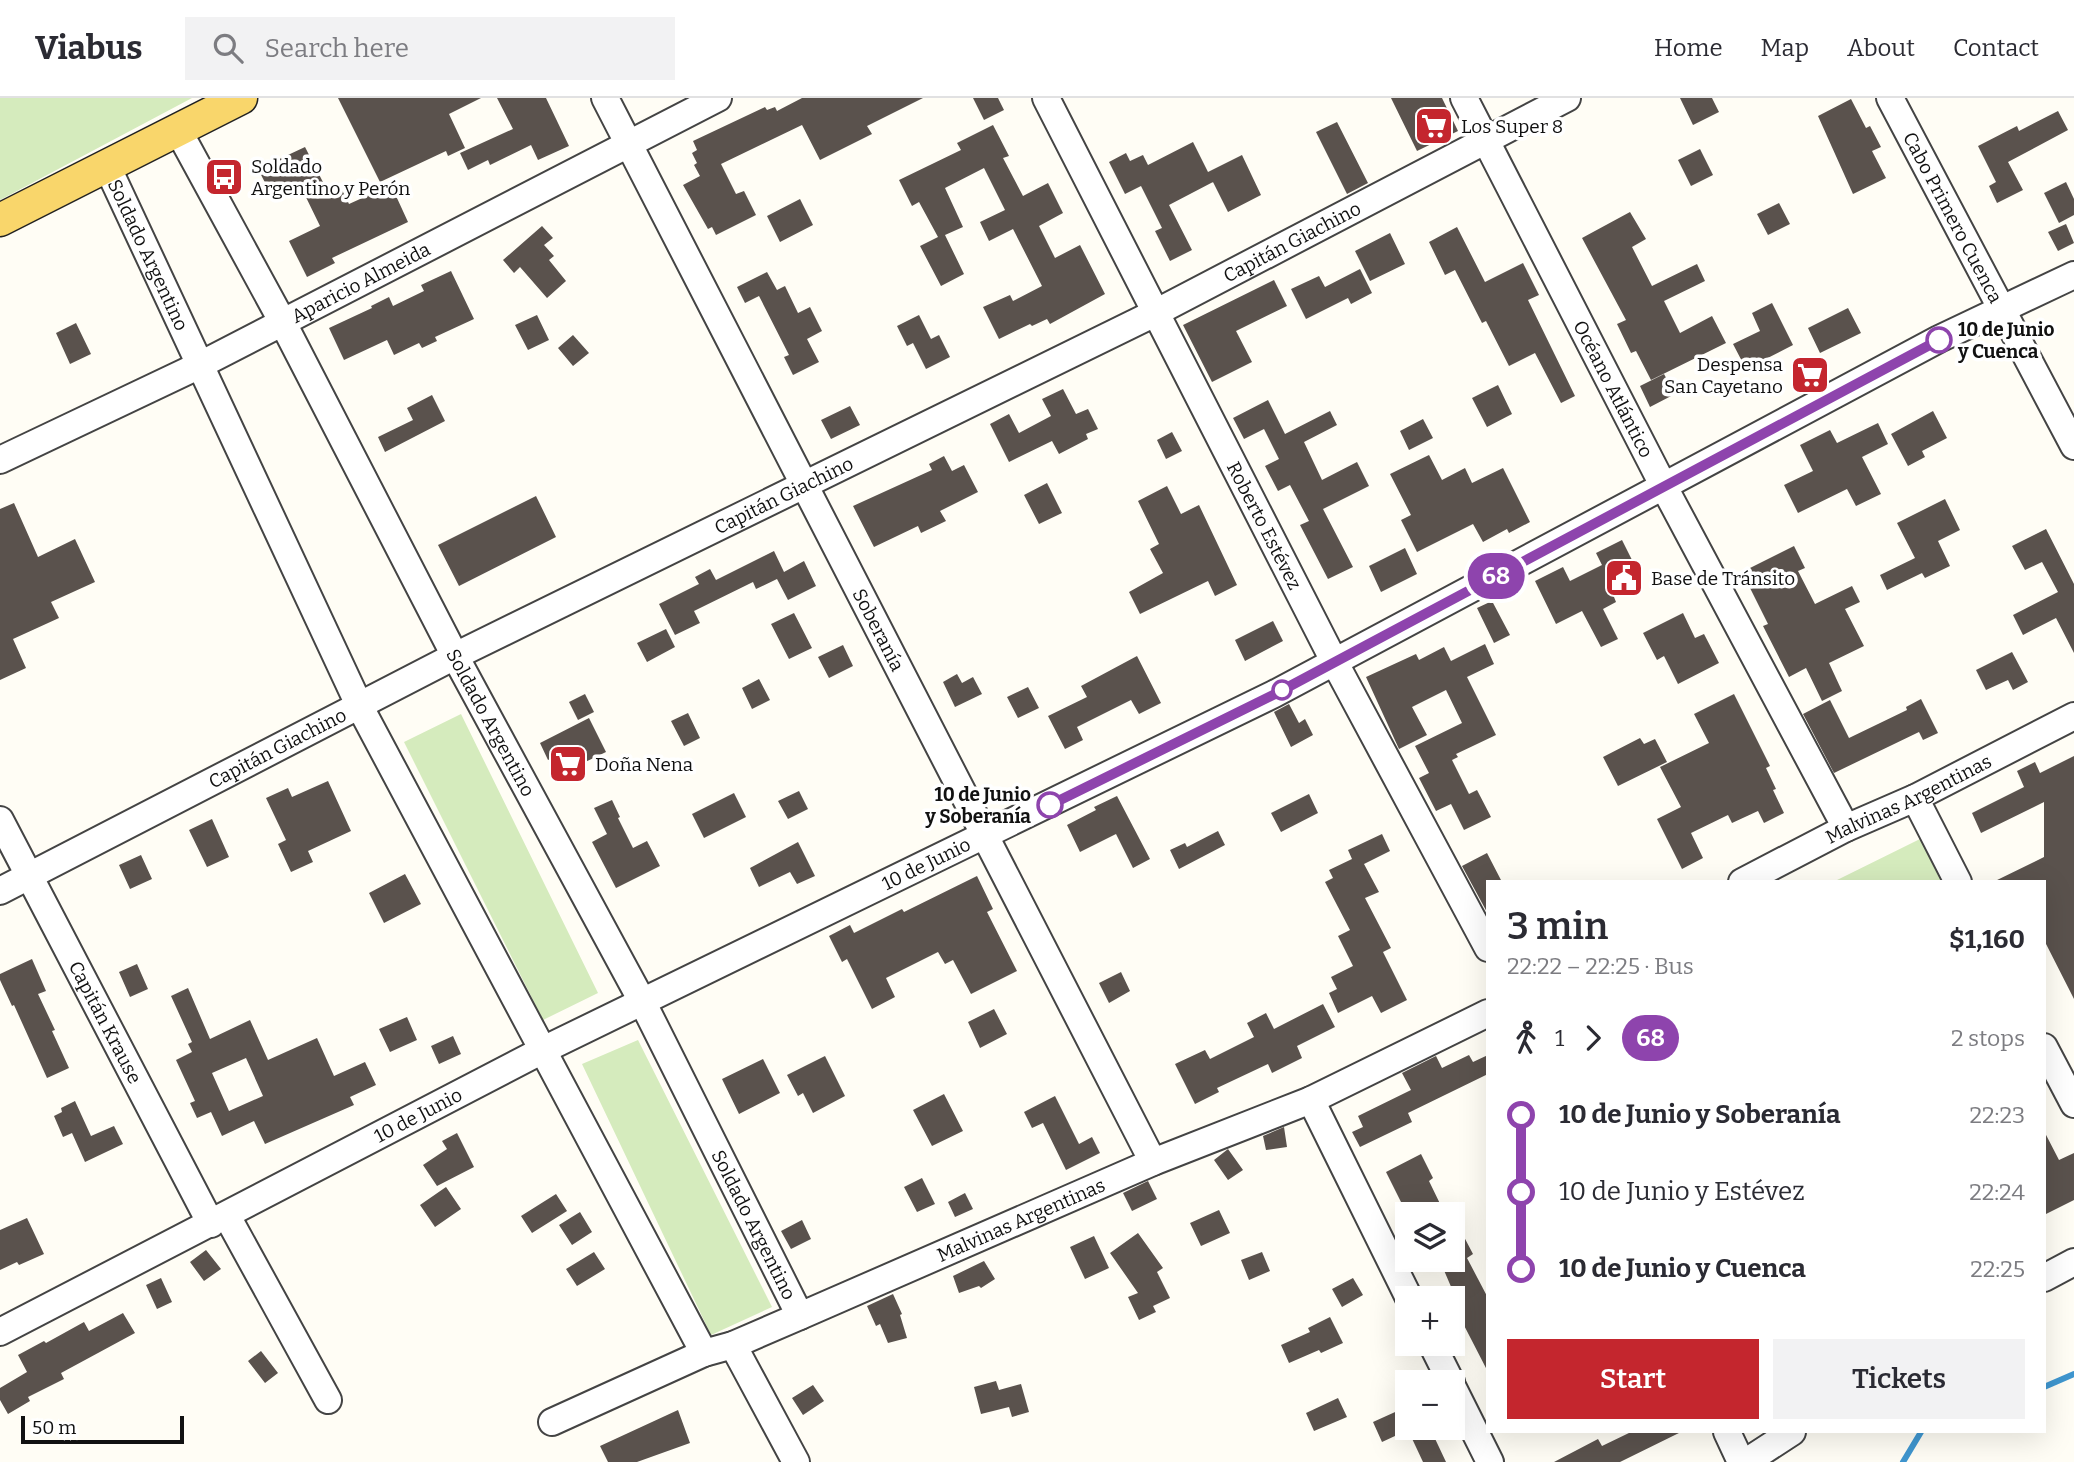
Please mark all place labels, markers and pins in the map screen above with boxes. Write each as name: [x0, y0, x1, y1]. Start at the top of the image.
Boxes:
supermarket icon: Los Super 8: [1413, 105, 1455, 147]
place label: Los Super 8: [1461, 115, 1563, 138]
place label: Soldado Argentino y Perón: [251, 155, 410, 200]
bus stop icon: Soldado Argentino y Perón: [203, 156, 245, 198]
place label: 10 de Junio y Cuenca: [1957, 318, 2055, 363]
marker: 10 de Junio y Cuenca: [1926, 327, 1952, 353]
place label: Despensa San Cayetano: [1664, 353, 1784, 398]
supermarket icon: Despensa San Cayetano: [1789, 354, 1831, 396]
public building icon: Base de Tránsito: [1603, 557, 1645, 599]
place label: Base de Tránsito: [1651, 567, 1795, 590]
unlabelled marker: [1272, 680, 1292, 700]
supermarket icon: Doña Nena: [547, 743, 589, 785]
place label: Doña Nena: [595, 753, 694, 776]
place label: 10 de Junio y Soberanía: [924, 783, 1031, 828]
marker: 10 de Junio y Soberanía: [1037, 792, 1063, 818]

